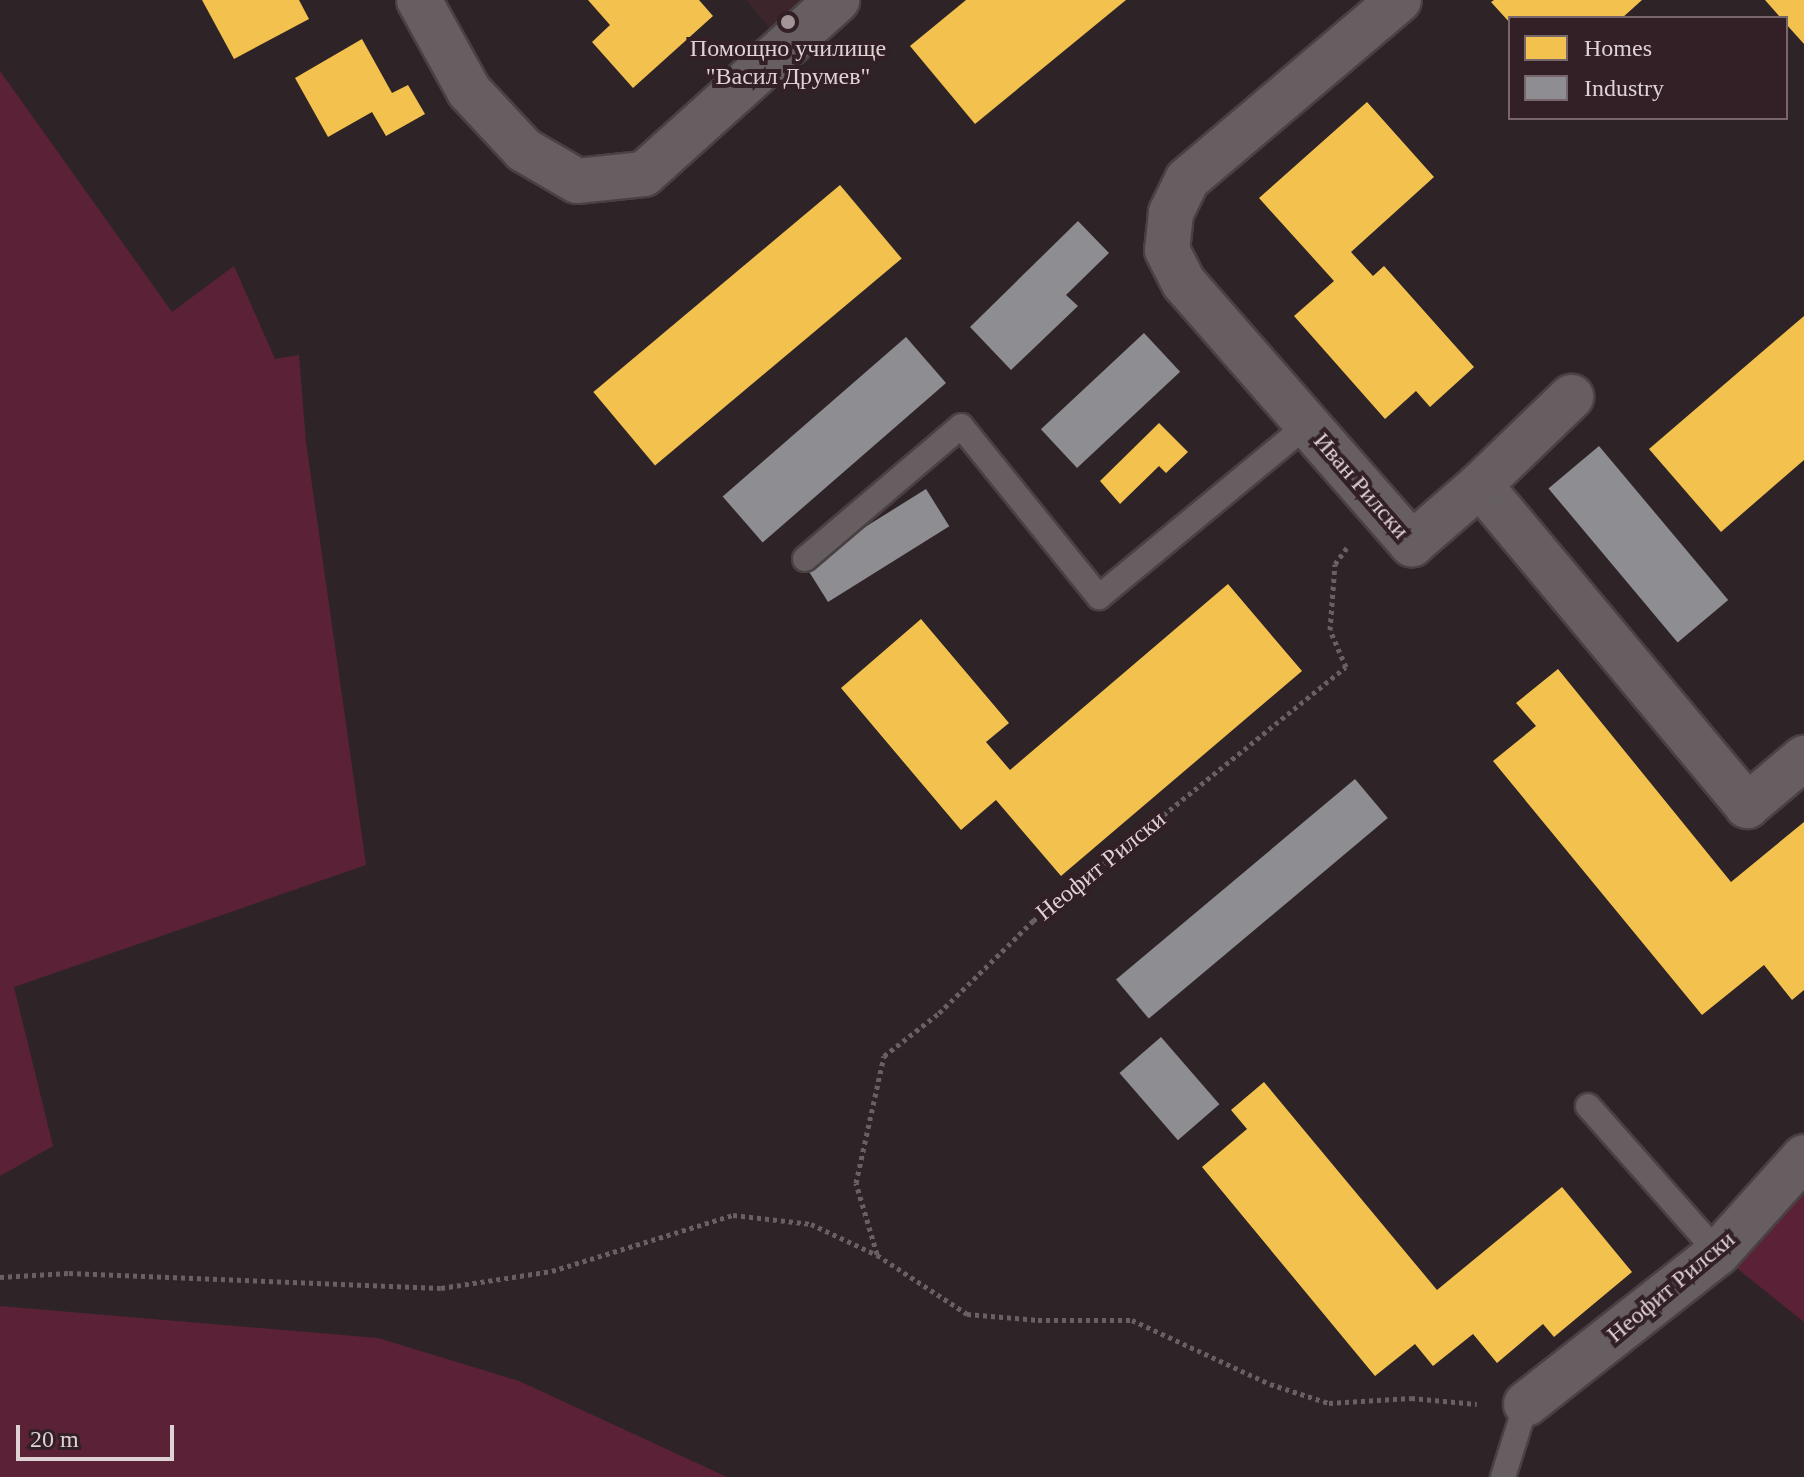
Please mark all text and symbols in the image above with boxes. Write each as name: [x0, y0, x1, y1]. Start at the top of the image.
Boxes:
marker: Помощно училище "Васил Друмев": [779, 13, 797, 31]
legend: [1508, 16, 1788, 120]
place label: Помощно училище "Васил Друмев": [690, 35, 886, 91]
text: Homes: [1584, 35, 1652, 61]
text: Industry: [1584, 75, 1664, 101]
street label: Иван Рилски: [1307, 427, 1415, 545]
street label: Неофит Рилски: [1030, 805, 1172, 927]
street label: Неофит Рилски: [1601, 1225, 1741, 1349]
scale bar: [20, 1409, 178, 1459]
text: 20 m: [30, 1426, 79, 1452]

